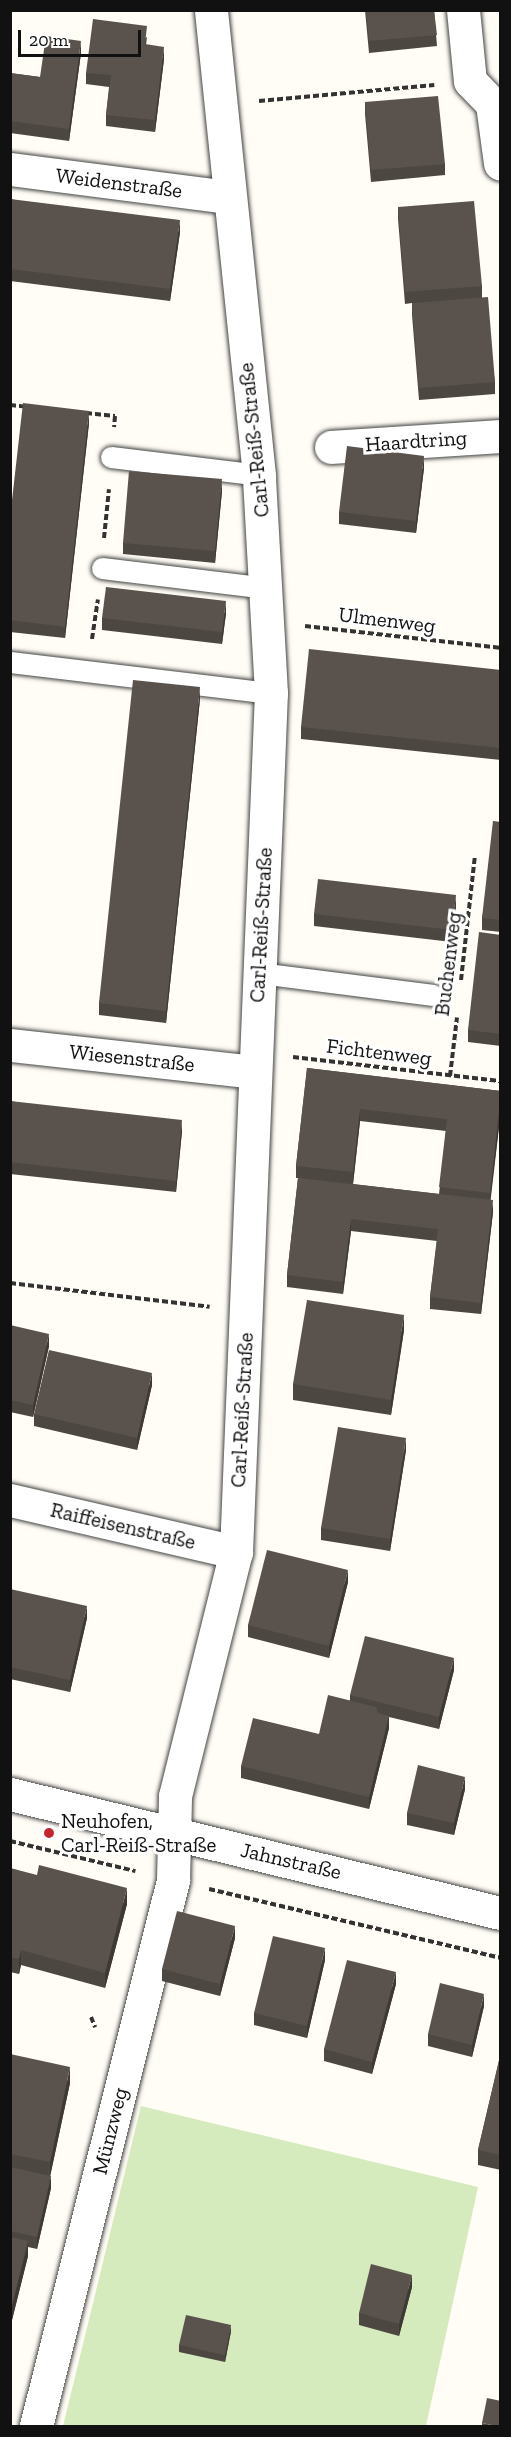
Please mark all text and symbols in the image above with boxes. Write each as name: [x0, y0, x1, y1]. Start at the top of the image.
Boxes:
scale bar: [21, 18, 144, 56]
text: 20 m: [29, 29, 68, 51]
street label: Weidenstraße: [54, 163, 184, 203]
street label: Carl-Reiß-Straße: [233, 361, 275, 519]
street label: Haardtring: [364, 425, 468, 457]
street label: Ulmenweg: [337, 602, 437, 638]
street label: Carl-Reiß-Straße: [244, 847, 278, 1003]
street label: Buchenweg: [429, 911, 467, 1017]
street label: Fichtenweg: [325, 1033, 433, 1071]
street label: Wiesenstraße: [68, 1039, 196, 1077]
street label: Carl-Reiß-Straße: [225, 1332, 259, 1488]
street label: Raiffeisenstraße: [48, 1497, 198, 1555]
place label: Neuhofen, Carl-Reiß-Straße: [61, 1808, 216, 1858]
marker: Neuhofen, Carl-Reiß-Straße: [42, 1826, 56, 1840]
street label: Jahnstraße: [238, 1837, 344, 1885]
street label: Münzweg: [87, 2085, 133, 2177]

